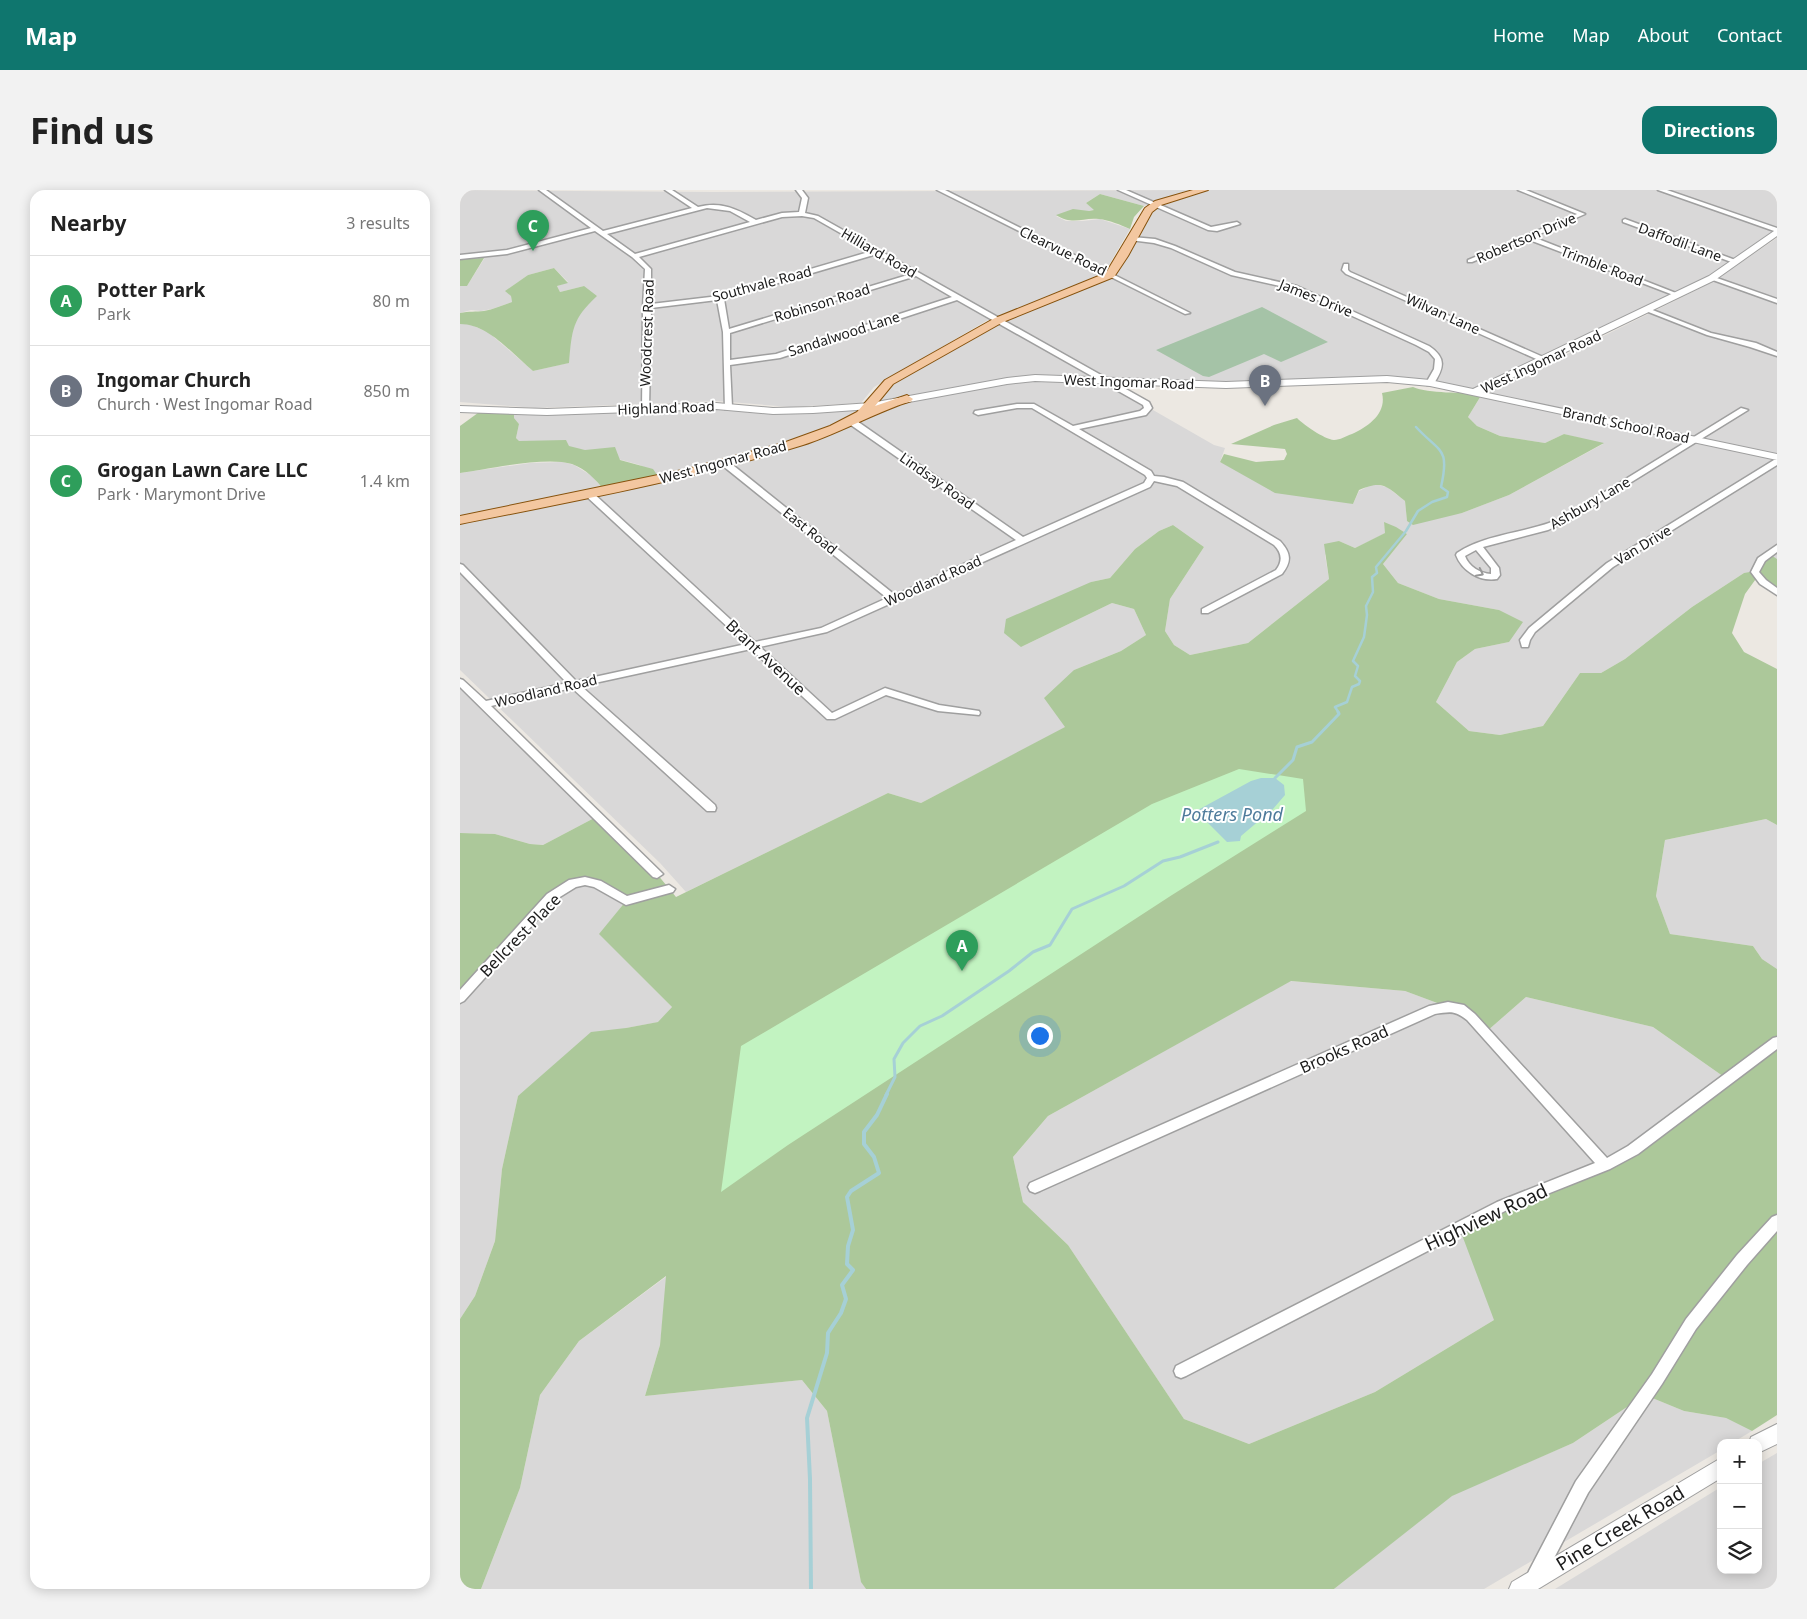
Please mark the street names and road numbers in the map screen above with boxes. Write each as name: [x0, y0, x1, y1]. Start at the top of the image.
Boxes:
street label: Robertson Drive: [1473, 208, 1579, 267]
street label: Daffodil Lane: [1636, 218, 1725, 265]
street label: Clearvue Road: [1016, 221, 1110, 280]
street label: Hilliard Road: [838, 223, 920, 282]
street label: Trimble Road: [1558, 241, 1646, 290]
street label: Southvale Road: [710, 261, 814, 306]
street label: James Drive: [1275, 273, 1356, 321]
street label: Woodcrest Road: [635, 279, 658, 387]
street label: Robinson Road: [772, 279, 872, 326]
street label: Wilvan Lane: [1403, 289, 1483, 338]
street label: Sandalwood Lane: [786, 307, 902, 361]
street label: West Ingomar Road: [1478, 325, 1604, 398]
street label: West Ingomar Road: [1063, 370, 1195, 393]
street label: Highland Road: [617, 396, 715, 419]
street label: Brandt School Road: [1561, 402, 1691, 447]
street label: West Ingomar Road: [657, 435, 788, 488]
street label: Lindsay Road: [896, 448, 978, 513]
street label: Ashbury Lane: [1546, 472, 1633, 533]
street label: East Road: [779, 503, 841, 558]
street label: Van Drive: [1611, 520, 1675, 569]
street label: Woodland Road: [881, 551, 984, 610]
street label: Brant Avenue: [721, 614, 811, 700]
street label: Woodland Road: [493, 670, 599, 712]
street label: Bellcrest Place: [475, 889, 565, 981]
street label: Brooks Road: [1296, 1020, 1392, 1078]
street label: Highview Road: [1420, 1177, 1552, 1257]
street label: Pine Creek Road: [1551, 1479, 1689, 1577]

